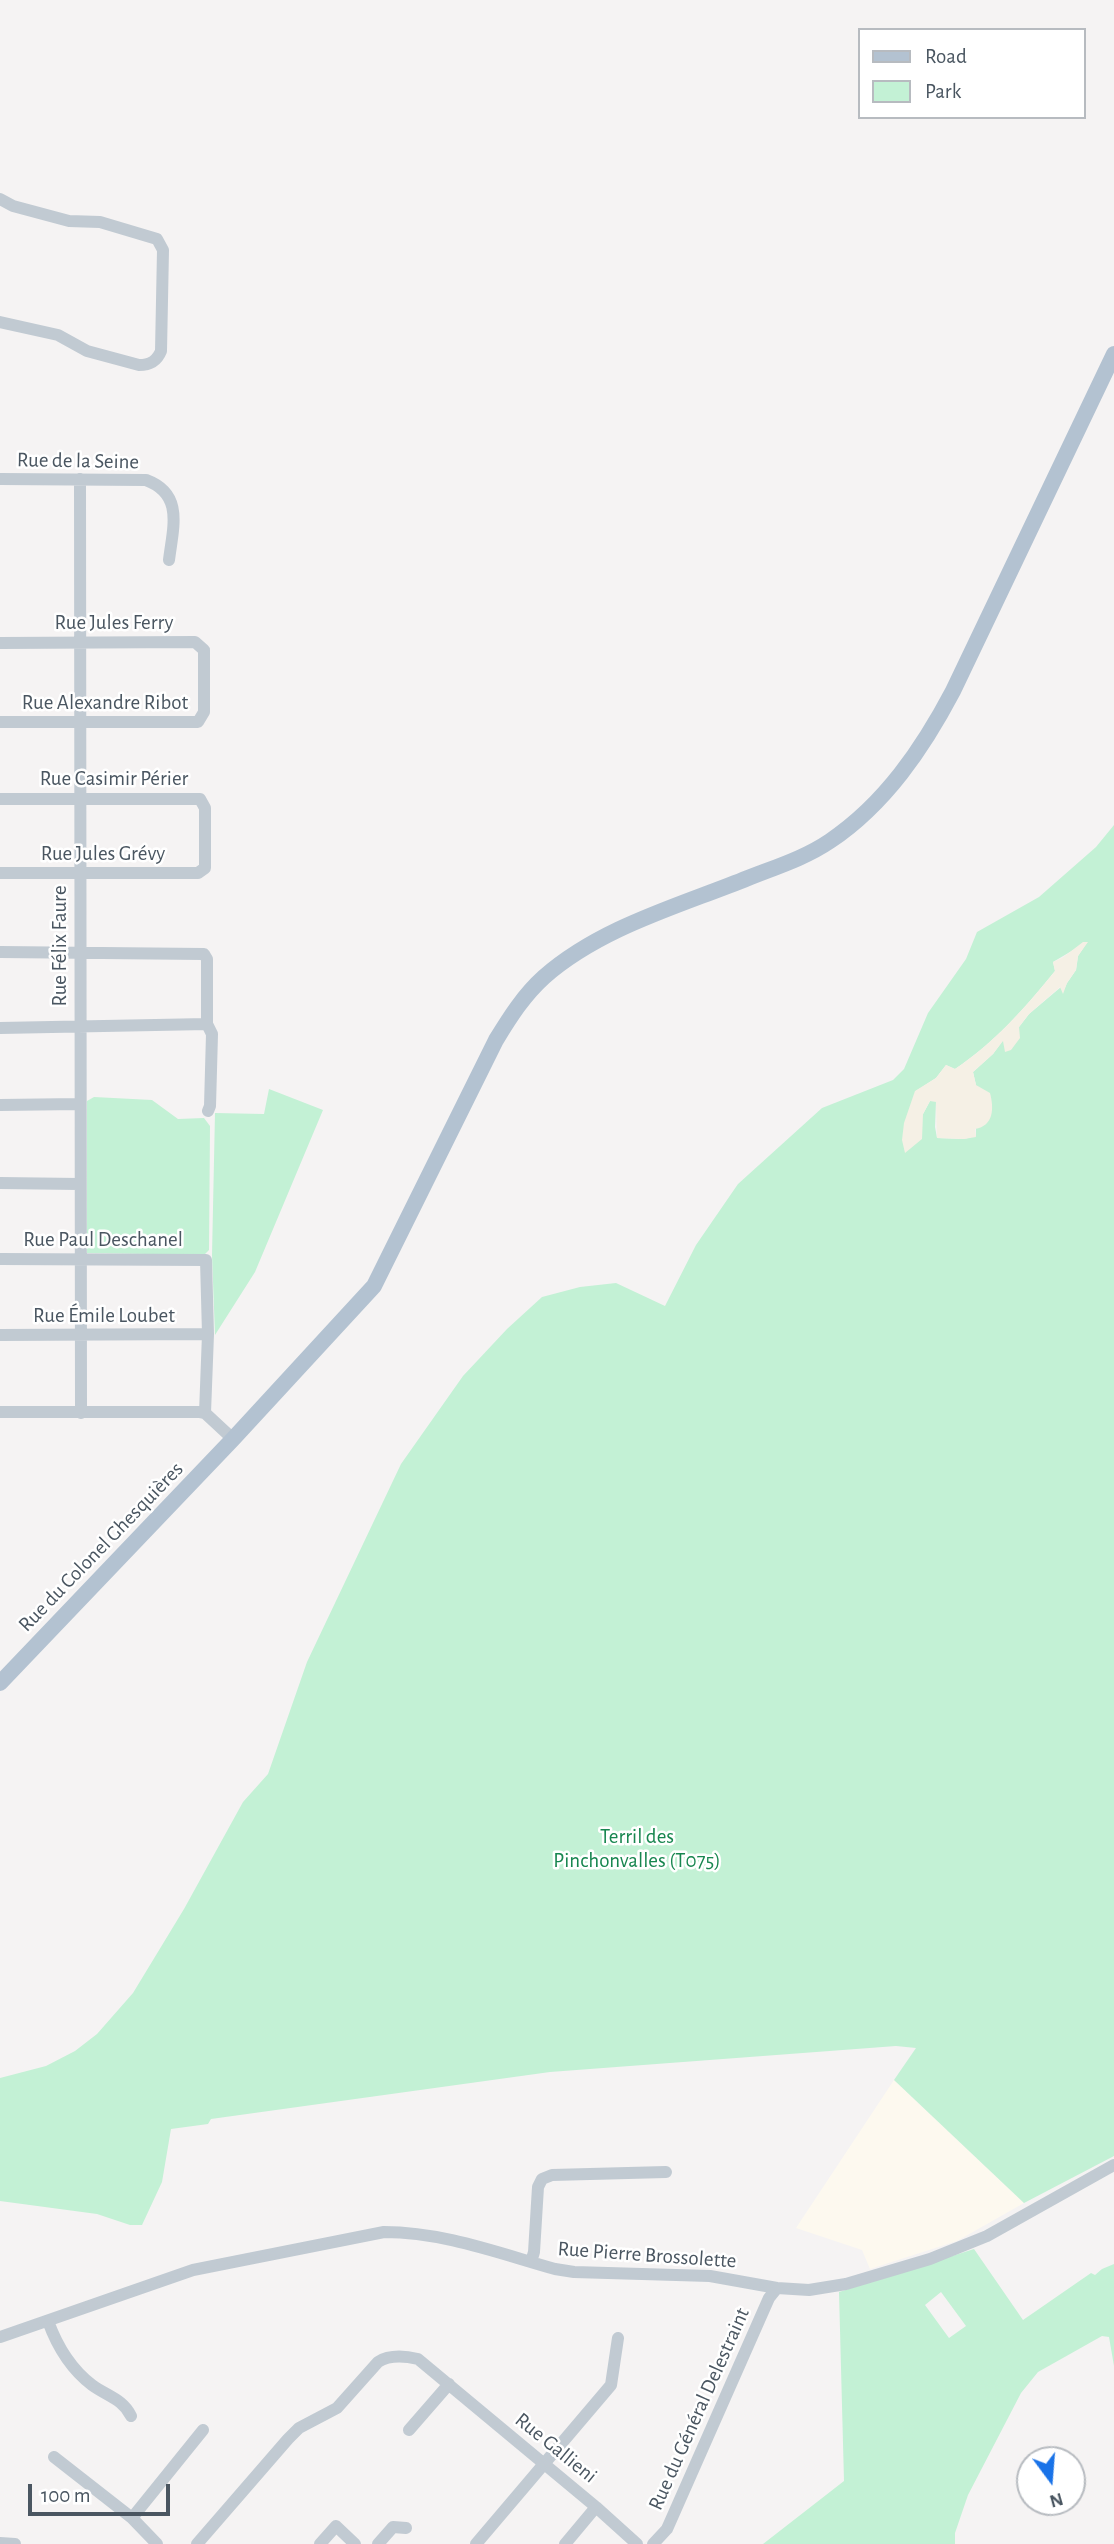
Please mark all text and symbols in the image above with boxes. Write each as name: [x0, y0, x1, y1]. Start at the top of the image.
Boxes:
legend: [858, 28, 1086, 119]
text: Road: [925, 46, 967, 67]
text: Park: [925, 81, 961, 102]
street label: Rue de la Seine: [17, 447, 139, 475]
street label: Rue Jules Ferry: [54, 610, 174, 636]
street label: Rue Alexandre Ribot: [22, 690, 188, 716]
street label: Rue Casimir Périer: [40, 766, 188, 792]
street label: Rue Jules Grévy: [41, 841, 165, 867]
street label: Rue Félix Faure: [47, 885, 73, 1007]
street label: Rue Paul Deschanel: [23, 1227, 183, 1253]
street label: Rue Émile Loubet: [33, 1303, 175, 1329]
street label: Rue du Colonel Ghesquières: [13, 1457, 189, 1637]
park label: Terril des Pinchonvalles (T075): [553, 1824, 721, 1874]
street label: Rue Pierre Brossolette: [557, 2236, 737, 2274]
street label: Rue du Général Delestraint: [643, 2304, 755, 2514]
street label: Rue Gallieni: [510, 2407, 602, 2489]
north arrow: [1016, 2446, 1086, 2516]
scale bar: [32, 2470, 173, 2514]
text: 100 m: [41, 2485, 91, 2506]
text: N: [1047, 2489, 1065, 2511]

